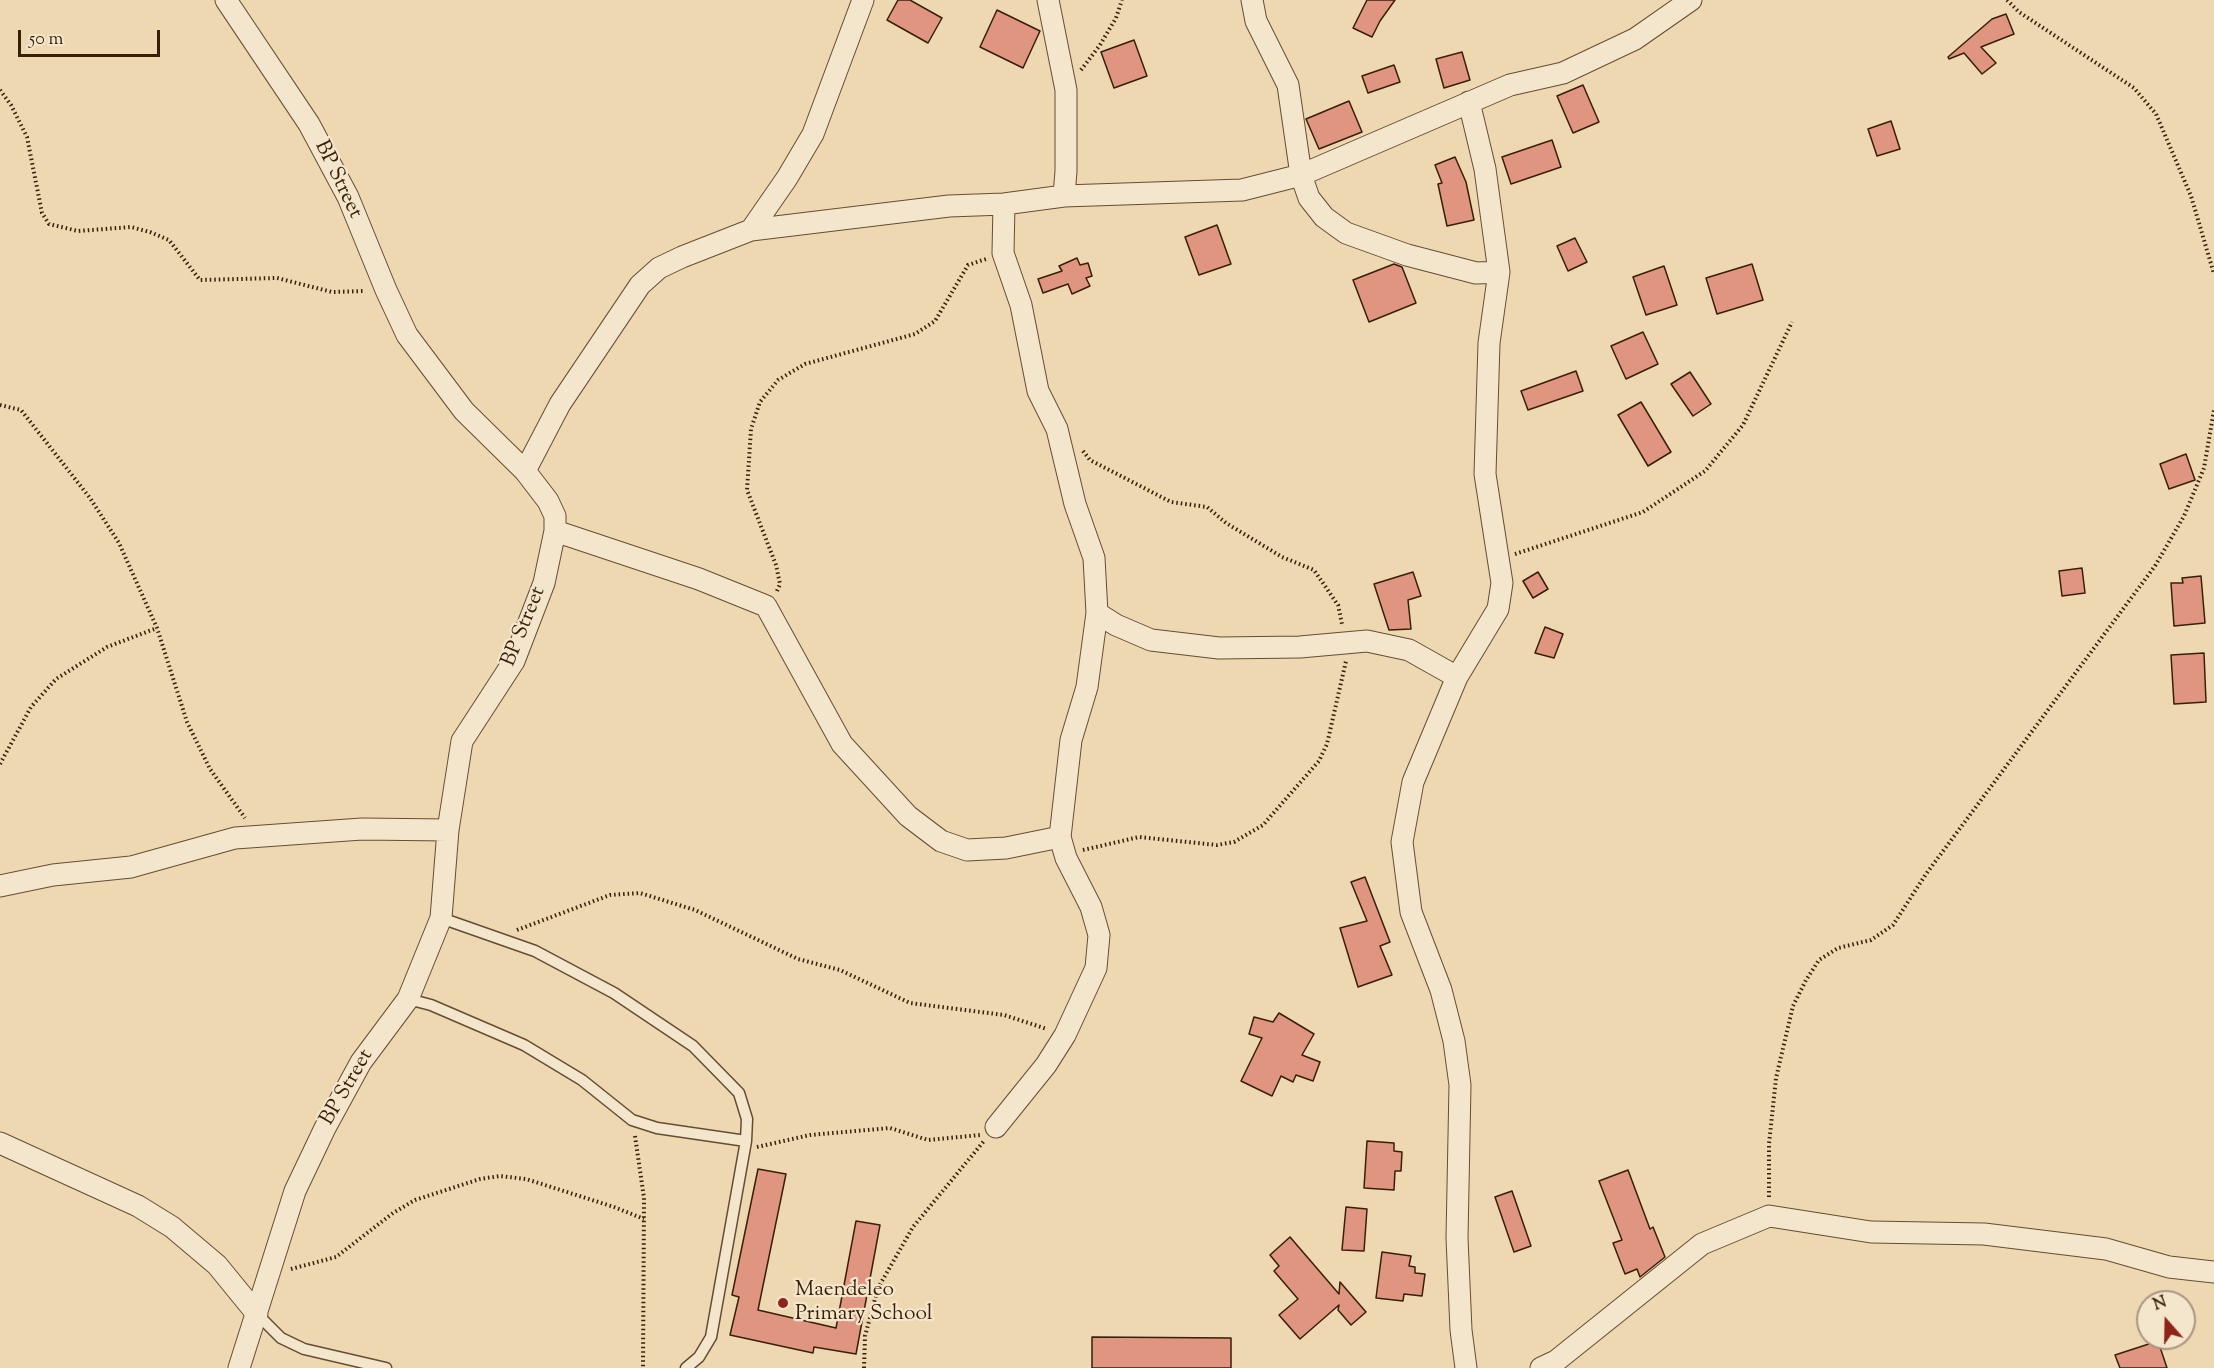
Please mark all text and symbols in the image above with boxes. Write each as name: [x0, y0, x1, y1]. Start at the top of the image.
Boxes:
scale bar: [21, 18, 164, 56]
text: 50 m: [29, 27, 63, 53]
street label: BP Street: [307, 137, 367, 223]
street label: BP Street: [498, 583, 552, 671]
street label: BP Street: [316, 1045, 380, 1131]
place label: Maendeleo Primary School: [795, 1278, 933, 1328]
north arrow: [2136, 1290, 2196, 1350]
text: N: [2150, 1292, 2170, 1317]
marker: Maendeleo Primary School: [776, 1296, 790, 1310]

